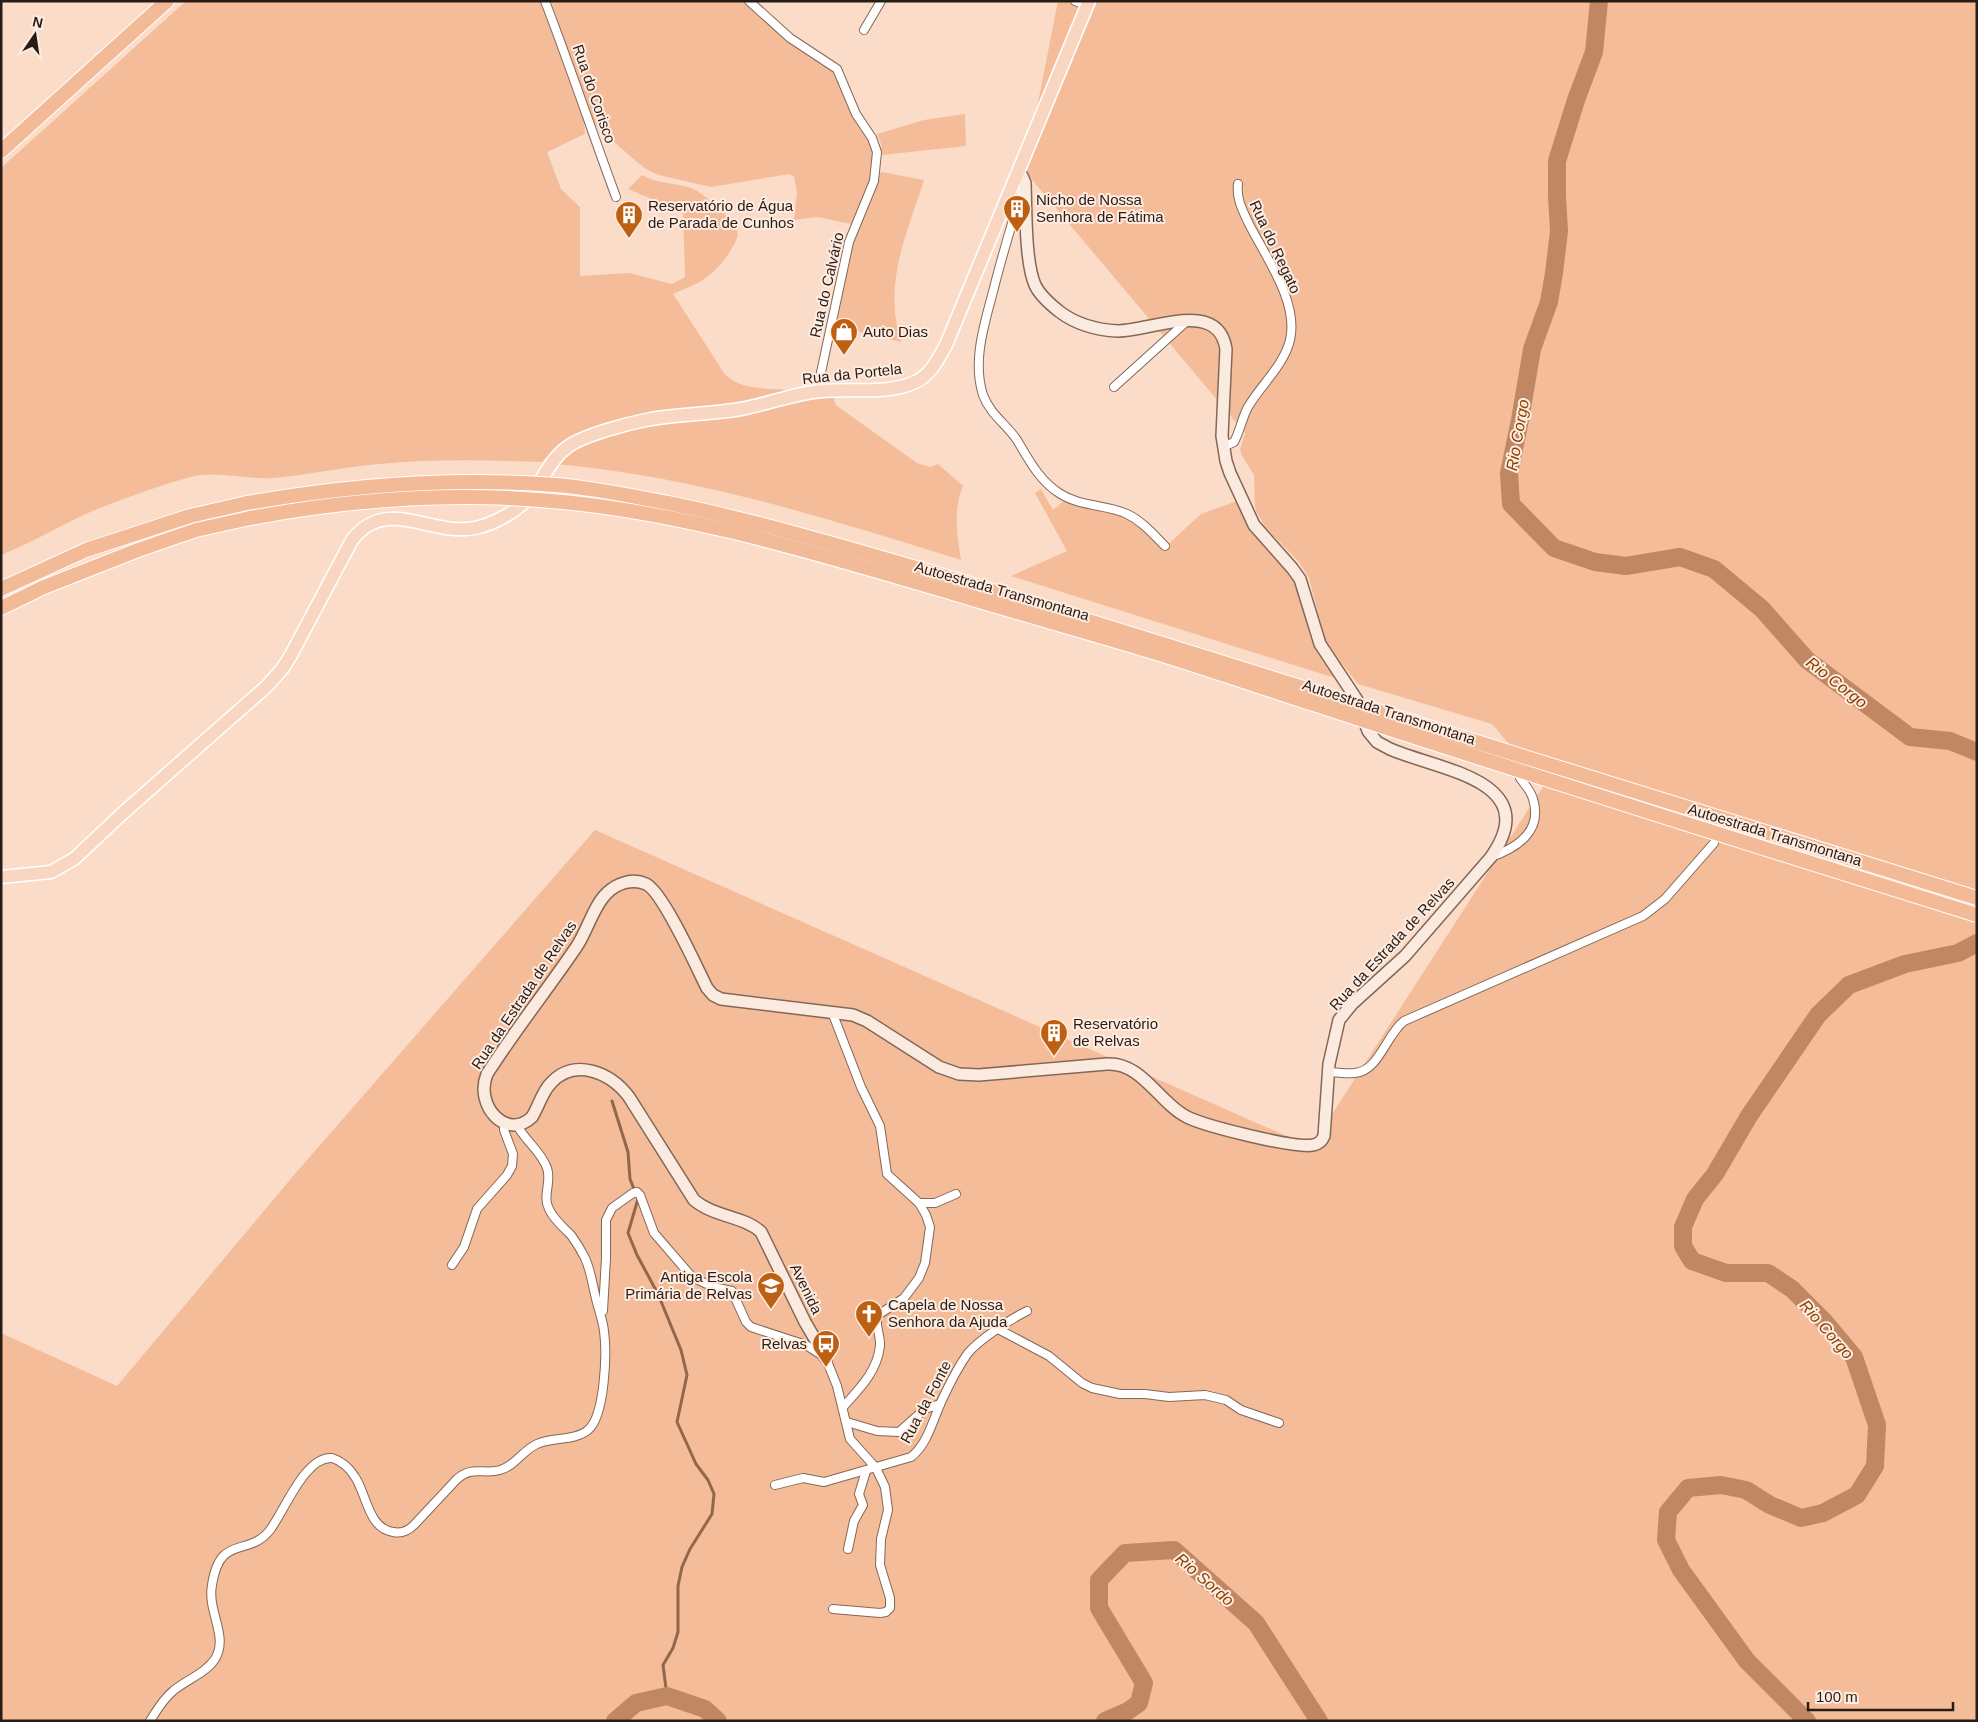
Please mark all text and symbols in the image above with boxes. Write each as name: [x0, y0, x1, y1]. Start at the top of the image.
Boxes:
north arrow: [10, 10, 60, 60]
text: N: [31, 13, 45, 31]
street label: Rua do Corisco: [570, 42, 619, 145]
place label: Nicho de Nossa Senhora de Fátima: [1036, 191, 1164, 225]
building icon: Nicho de Nossa Senhora de Fátima: [1002, 194, 1032, 233]
place label: Reservatório de Água de Parada de Cunhos: [648, 197, 794, 231]
street label: Rua do Regato: [1246, 197, 1304, 296]
building icon: Reservatório de Água de Parada de Cunhos: [614, 200, 644, 239]
street label: Rua do Calvário: [806, 231, 847, 339]
shop icon: Auto Dias: [829, 317, 859, 356]
place label: Auto Dias: [863, 323, 928, 340]
street label: Rua da Portela: [801, 360, 903, 387]
water label: Rio Corgo: [1503, 398, 1532, 472]
street label: Autoestrada Transmontana: [913, 557, 1092, 624]
water label: Rio Corgo: [1803, 654, 1870, 711]
street label: Autoestrada Transmontana: [1300, 675, 1478, 748]
street label: Autoestrada Transmontana: [1686, 800, 1865, 869]
street label: Rua da Estrada de Relvas: [1326, 874, 1458, 1013]
street label: Rua da Estrada de Relvas: [468, 917, 580, 1072]
place label: Reservatório de Relvas: [1073, 1015, 1158, 1049]
building icon: Reservatório de Relvas: [1039, 1018, 1069, 1057]
street label: Avenida: [787, 1261, 826, 1317]
place label: Antiga Escola Primária de Relvas: [625, 1268, 753, 1302]
school or university icon: Antiga Escola Primária de Relvas: [756, 1271, 786, 1310]
place label: Capela de Nossa Senhora da Ajuda: [888, 1296, 1008, 1330]
water label: Rio Corgo: [1797, 1297, 1857, 1362]
church icon: Capela de Nossa Senhora da Ajuda: [854, 1299, 884, 1338]
bus stop icon: Relvas: [811, 1329, 841, 1368]
place label: Relvas: [761, 1335, 807, 1352]
street label: Rua da Fonte: [897, 1358, 954, 1446]
water label: Rio Sordo: [1172, 1550, 1237, 1609]
scale bar: [1808, 1680, 1953, 1712]
text: 100 m: [1816, 1688, 1858, 1705]

